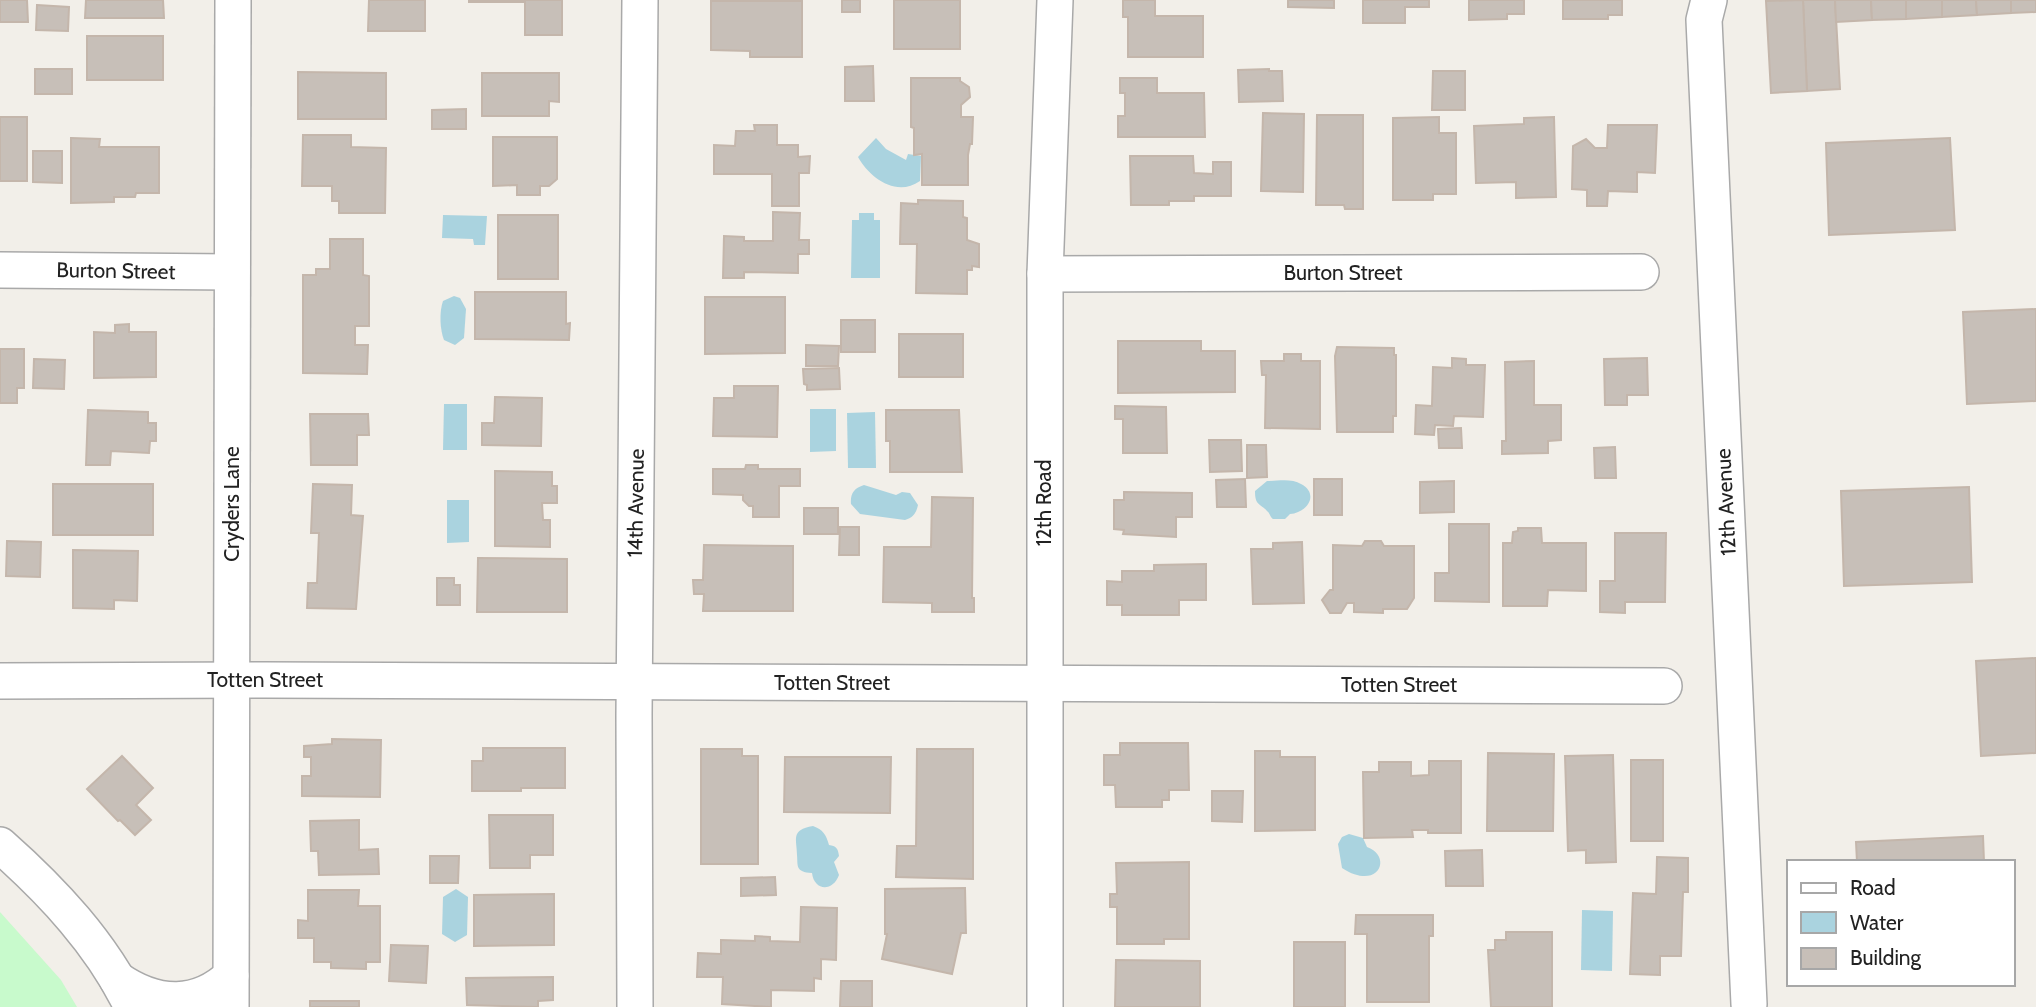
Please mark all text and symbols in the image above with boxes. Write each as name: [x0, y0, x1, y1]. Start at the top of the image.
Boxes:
street label: Burton Street: [56, 257, 176, 284]
street label: Burton Street: [1283, 260, 1403, 285]
street label: Cryders Lane: [219, 446, 244, 562]
street label: 12th Avenue: [1710, 447, 1741, 556]
street label: 14th Avenue: [622, 448, 649, 558]
street label: 12th Road: [1031, 460, 1056, 546]
street label: Totten Street: [207, 667, 323, 692]
street label: Totten Street: [774, 670, 890, 695]
street label: Totten Street: [1341, 672, 1457, 697]
legend: [1787, 860, 2015, 986]
text: Road: [1850, 875, 1896, 900]
text: Water: [1850, 910, 1904, 935]
text: Building: [1850, 945, 1922, 970]

